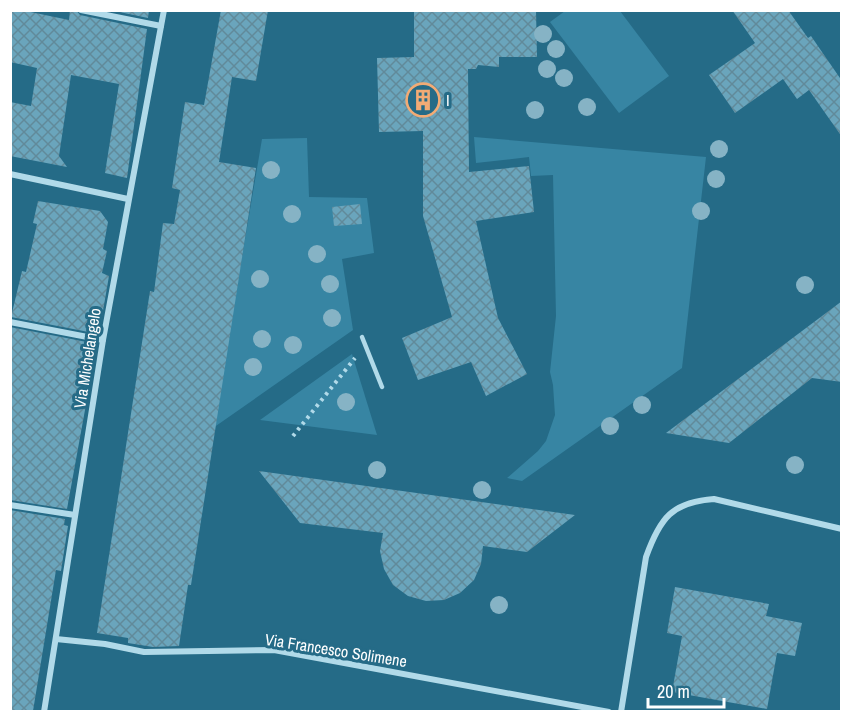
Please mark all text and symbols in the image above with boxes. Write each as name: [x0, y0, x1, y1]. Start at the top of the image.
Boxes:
building icon: I: [405, 82, 441, 118]
place label: I: [446, 89, 450, 111]
street label: Via Michelangelo: [68, 306, 106, 410]
street label: Via Francesco Solimene: [263, 628, 409, 672]
scale bar: [648, 671, 724, 709]
text: 20 m: [657, 679, 690, 704]

